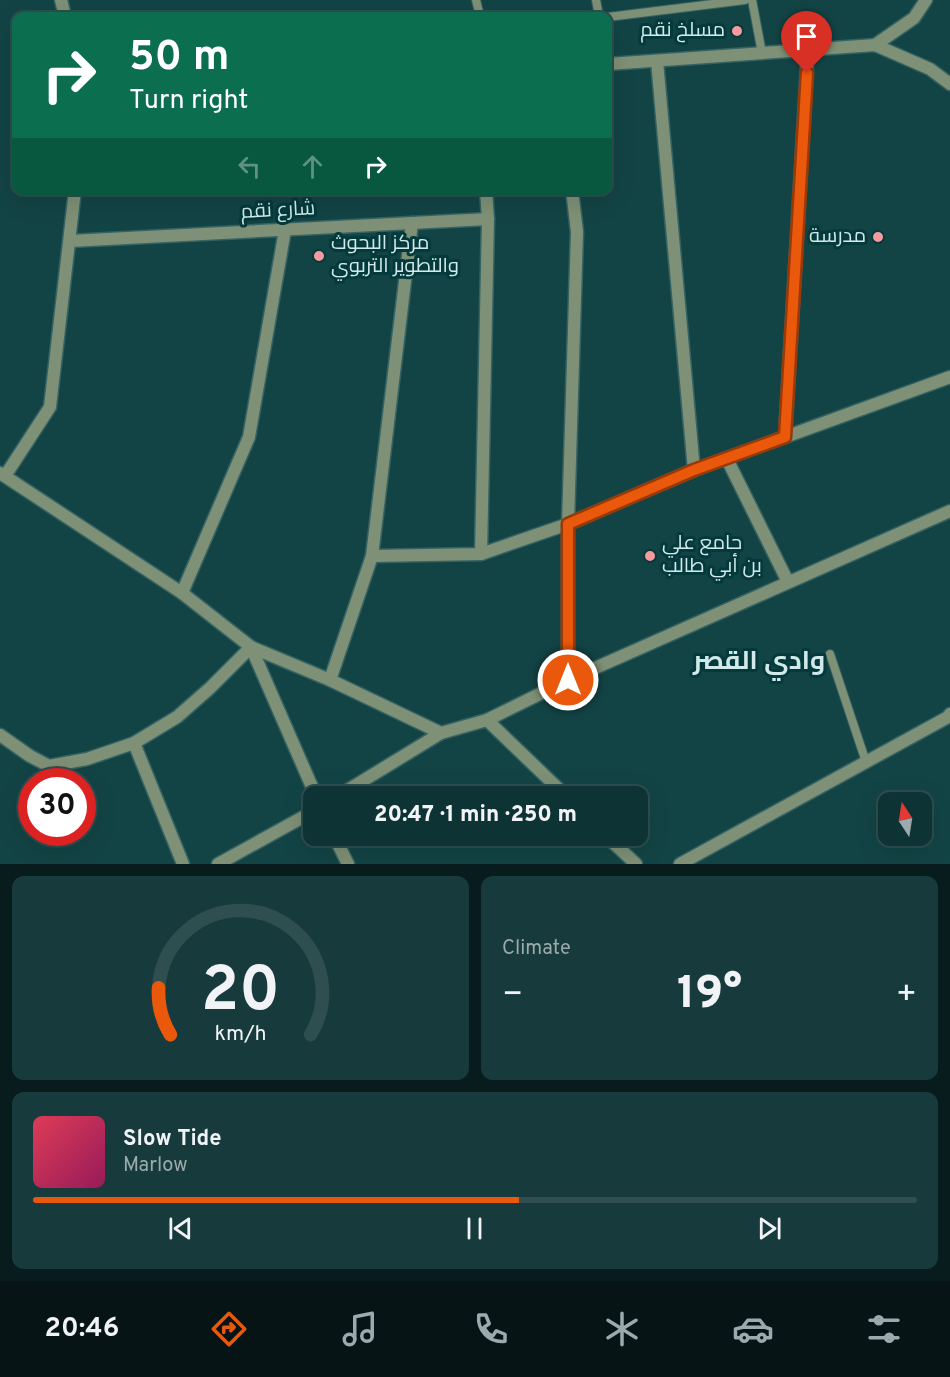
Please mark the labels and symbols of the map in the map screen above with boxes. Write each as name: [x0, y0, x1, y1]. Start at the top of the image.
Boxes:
pin: [781, 11, 832, 73]
place label: مسلخ نقم: [640, 18, 725, 44]
marker: مسلخ نقم: [730, 24, 744, 38]
street label: شارع نقم: [240, 196, 316, 226]
place label: مدرسة: [809, 224, 866, 250]
marker: مدرسة: [871, 230, 885, 244]
place label: مركز البحوث والتطوير التربوي: [331, 231, 459, 281]
marker: مركز البحوث والتطوير التربوي: [312, 249, 326, 263]
place label: جامع علي بن أبي طالب: [662, 531, 762, 581]
marker: جامع علي بن أبي طالب: [643, 549, 657, 563]
district label: وادي القصر: [692, 646, 825, 681]
position arrow: [536, 648, 600, 712]
speed limit sign: 30: [18, 768, 96, 846]
north arrow: [878, 792, 932, 846]

